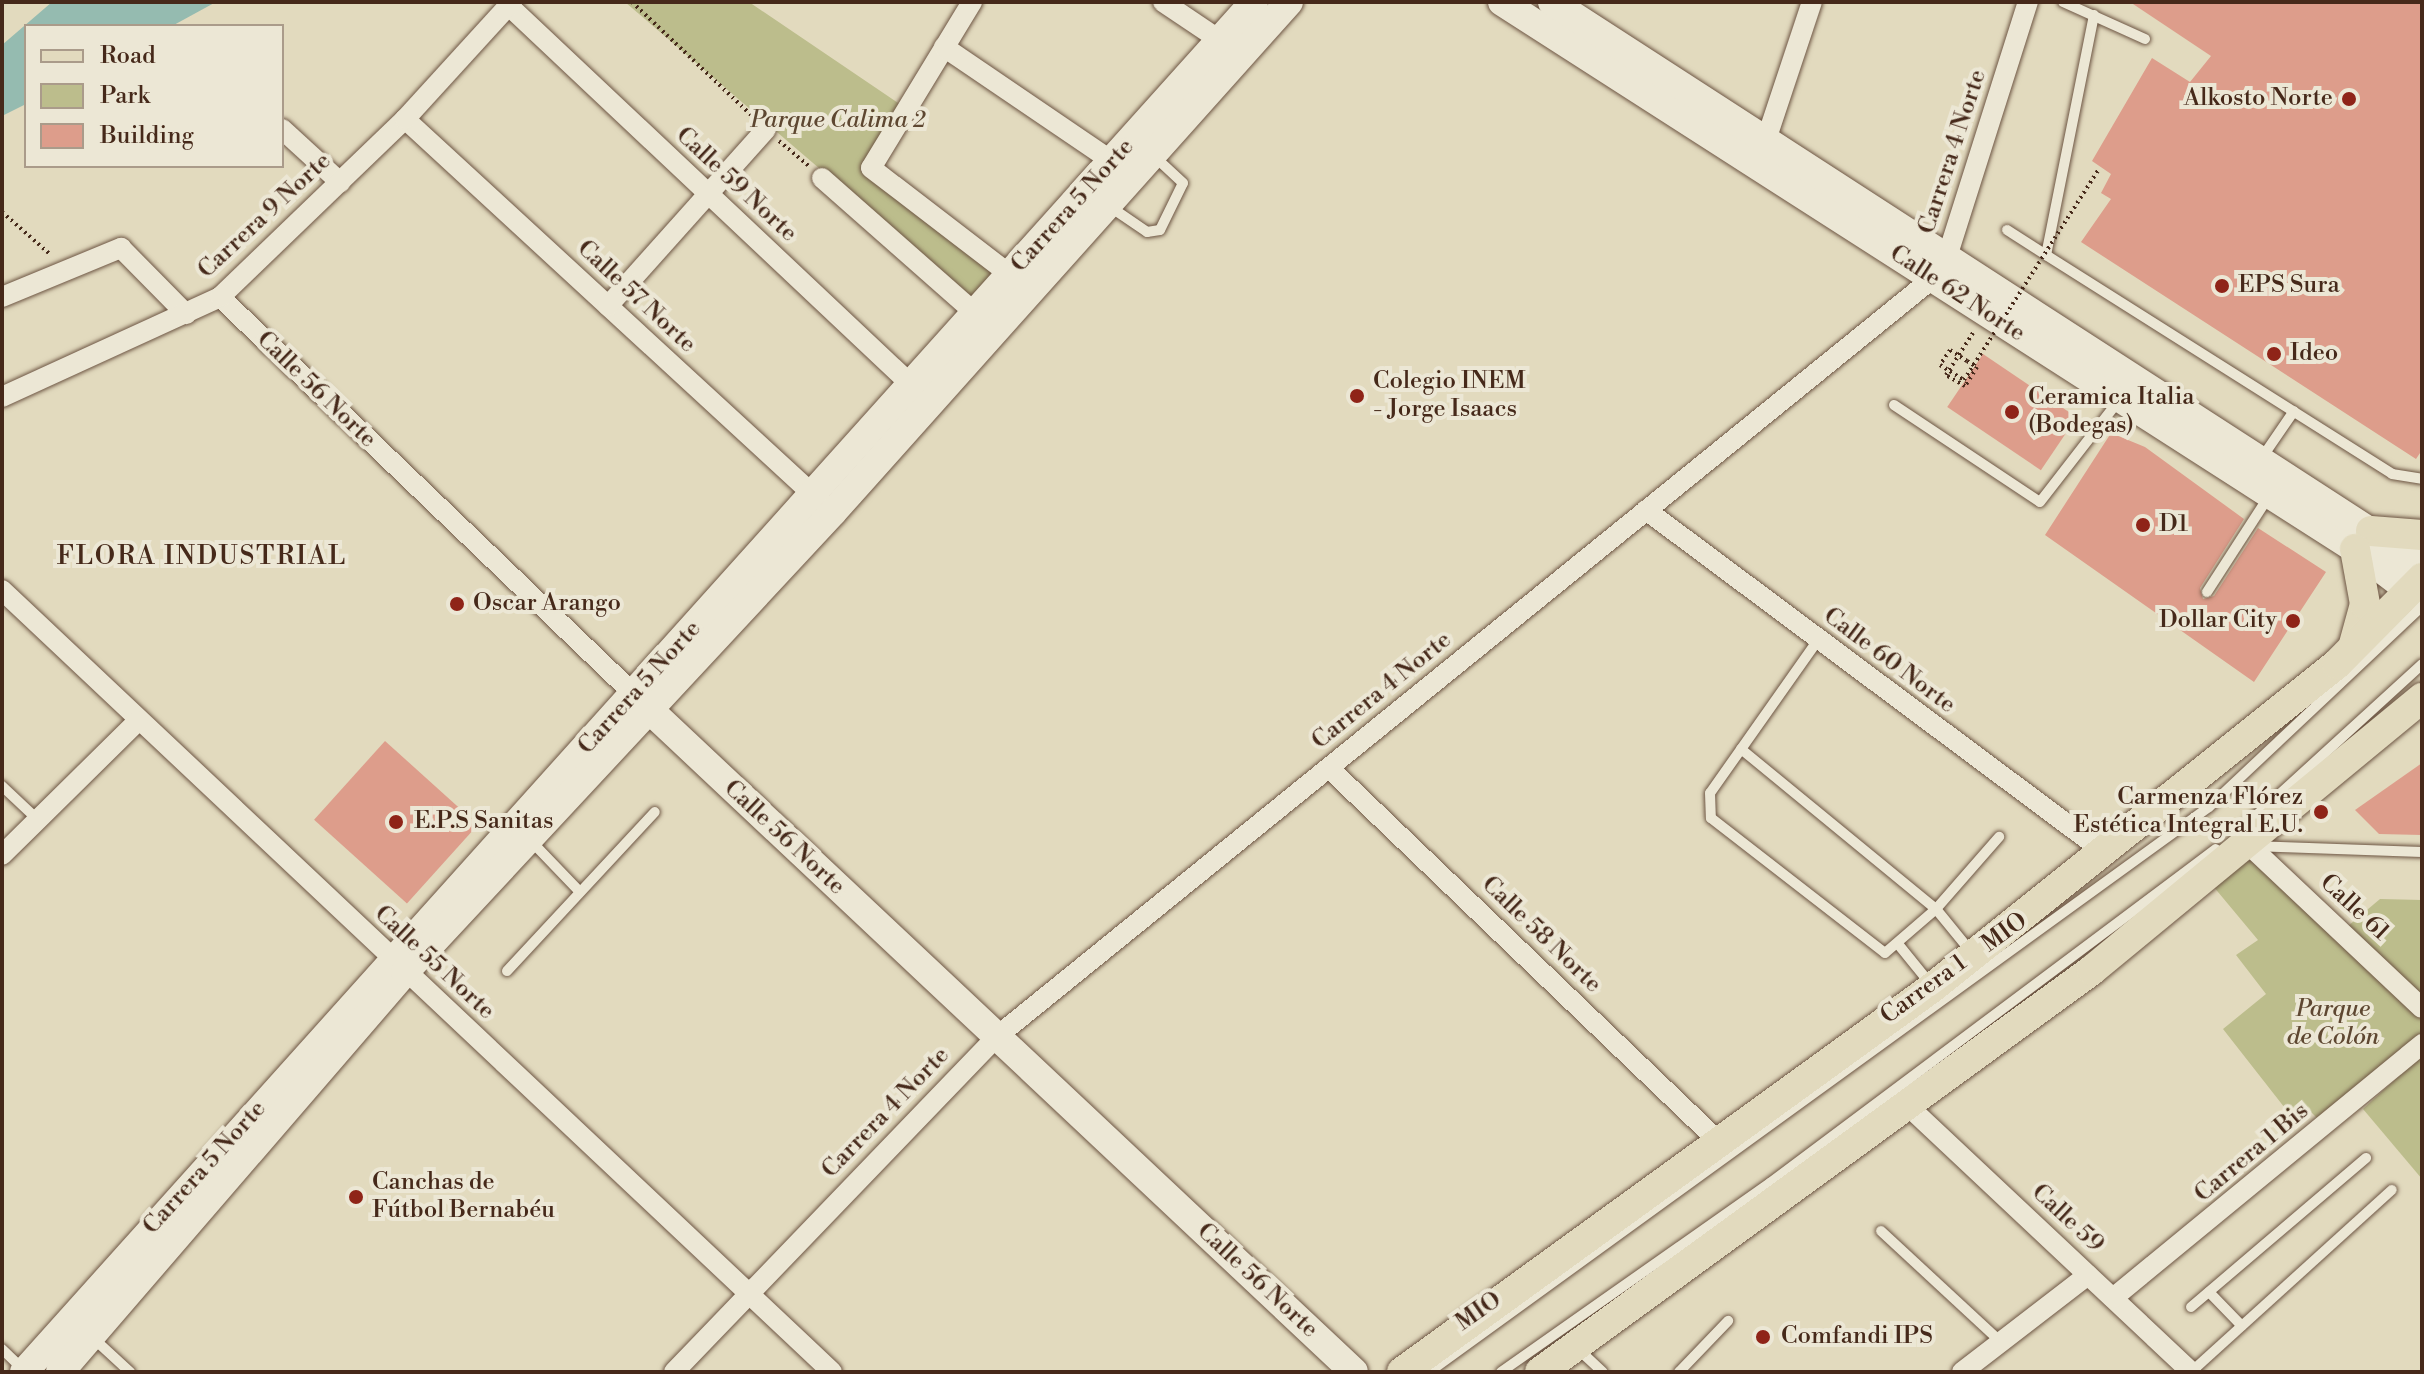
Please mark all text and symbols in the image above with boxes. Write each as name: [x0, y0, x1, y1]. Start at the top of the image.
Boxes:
legend: [24, 24, 284, 168]
text: Road: [100, 41, 156, 71]
street label: Carrera 4 Norte: [1913, 66, 1993, 238]
text: Park: [100, 81, 150, 111]
place label: Alkosto Norte: [2184, 85, 2333, 113]
marker: Alkosto Norte: [2340, 90, 2358, 108]
park label: Parque Calima 2: [751, 107, 925, 135]
text: Building: [100, 121, 194, 151]
street label: Calle 59 Norte: [669, 122, 803, 248]
street label: Carrera 5 Norte: [1005, 133, 1141, 279]
street label: Carrera 9 Norte: [193, 147, 337, 285]
street label: Calle 57 Norte: [571, 235, 701, 359]
street label: Calle 62 Norte: [1884, 240, 2030, 348]
place label: EPS Sura: [2238, 272, 2340, 300]
marker: EPS Sura: [2213, 277, 2231, 295]
street label: Calle 56 Norte: [250, 326, 382, 454]
place label: Ideo: [2290, 340, 2338, 368]
marker: Ideo: [2265, 345, 2283, 363]
place label: Colegio INEM - Jorge Isaacs: [1373, 368, 1526, 424]
place label: Ceramica Italia (Bodegas): [2028, 384, 2194, 440]
marker: Colegio INEM - Jorge Isaacs: [1348, 387, 1366, 405]
marker: Ceramica Italia (Bodegas): [2003, 403, 2021, 421]
place label: D1: [2159, 511, 2188, 539]
marker: D1: [2134, 516, 2152, 534]
district label: FLORA INDUSTRIAL: [57, 541, 347, 573]
place label: Oscar Arango: [473, 590, 621, 618]
marker: Oscar Arango: [448, 595, 466, 613]
street label: Calle 60 Norte: [1817, 602, 1961, 720]
place label: Dollar City: [2159, 607, 2277, 635]
marker: Dollar City: [2284, 612, 2302, 630]
street label: Carrera 5 Norte: [572, 615, 708, 761]
street label: Carrera 4 Norte: [1307, 626, 1457, 756]
street label: Calle 56 Norte: [717, 775, 851, 901]
place label: Carmenza Flórez Estética Integral E.U.: [2073, 784, 2303, 840]
marker: Carmenza Flórez Estética Integral E.U.: [2310, 801, 2332, 823]
place label: E.P.S Sanitas: [414, 808, 553, 836]
marker: E.P.S Sanitas: [385, 811, 407, 833]
street label: Calle 61: [2313, 869, 2395, 947]
street label: Calle 58 Norte: [1475, 871, 1607, 999]
street label: Calle 55 Norte: [368, 900, 500, 1026]
street label: MIO: [1977, 907, 2033, 959]
street label: Carrera 1: [1875, 949, 1973, 1031]
park label: Parque de Colón: [2287, 996, 2379, 1052]
street label: Carrera 4 Norte: [816, 1042, 956, 1184]
street label: Carrera 5 Norte: [137, 1095, 273, 1241]
street label: Carrera 1 Bis: [2189, 1097, 2315, 1209]
place label: Canchas de Fútbol Bernabéu: [372, 1169, 555, 1225]
street label: Calle 59: [2025, 1179, 2109, 1259]
marker: Canchas de Fútbol Bernabéu: [347, 1188, 365, 1206]
street label: Calle 56 Norte: [1190, 1218, 1324, 1344]
street label: MIO: [1451, 1286, 1507, 1338]
place label: Comfandi IPS: [1781, 1323, 1933, 1351]
marker: Comfandi IPS: [1752, 1326, 1774, 1348]

